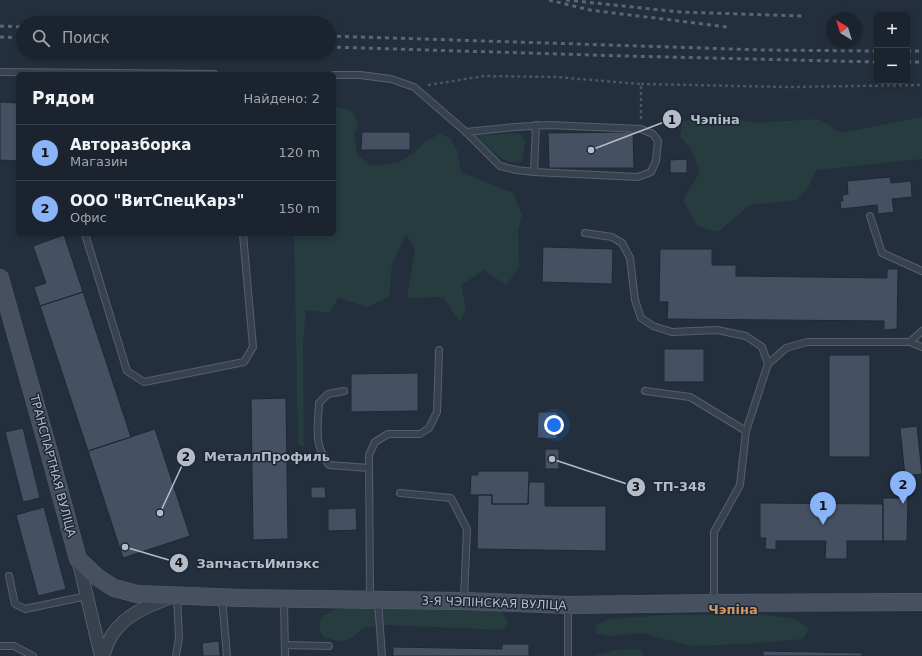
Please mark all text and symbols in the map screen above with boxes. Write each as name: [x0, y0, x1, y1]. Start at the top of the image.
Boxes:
north arrow: [826, 12, 862, 48]
map controls: [874, 12, 910, 84]
button: +: [874, 12, 910, 48]
search box: [16, 16, 336, 60]
icon: search: [30, 27, 52, 49]
text: Поиск: [62, 29, 110, 47]
button: −: [874, 48, 910, 84]
text: Рядом: [32, 88, 95, 108]
text: Найдено: 2: [244, 91, 320, 106]
callout: Чэпіна: [662, 107, 748, 132]
text: Чэпіна: [690, 112, 740, 127]
text: 1: [668, 113, 676, 127]
text: Авторазборка: [70, 136, 192, 154]
text: 1: [40, 145, 50, 160]
text: 120 m: [278, 145, 320, 160]
text: Магазин: [70, 154, 128, 169]
text: ООО "ВитСпецКарз": [70, 192, 244, 210]
text: 2: [40, 201, 50, 216]
text: 150 m: [278, 201, 320, 216]
text: Офис: [70, 210, 107, 225]
street label: ТРАНСПАРТНАЯ ВУЛІЦА: [27, 392, 79, 540]
your location: [544, 415, 564, 435]
callout: МеталлПрофиль: [176, 444, 338, 469]
text: МеталлПрофиль: [204, 449, 330, 464]
text: 2: [182, 450, 190, 464]
pin: 2: [890, 471, 916, 504]
callout: ТП-348: [626, 474, 715, 499]
text: ТП-348: [654, 479, 706, 494]
text: 3: [632, 480, 640, 494]
pin: 1: [810, 492, 836, 525]
callout: ЗапчастьИмпэкс: [169, 550, 328, 575]
text: 4: [175, 556, 183, 570]
text: ЗапчастьИмпэкс: [197, 556, 319, 571]
street label: 3-Я ЧЭПІНСКАЯ ВУЛІЦА: [421, 593, 568, 613]
district label: Чэпіна: [708, 602, 758, 617]

